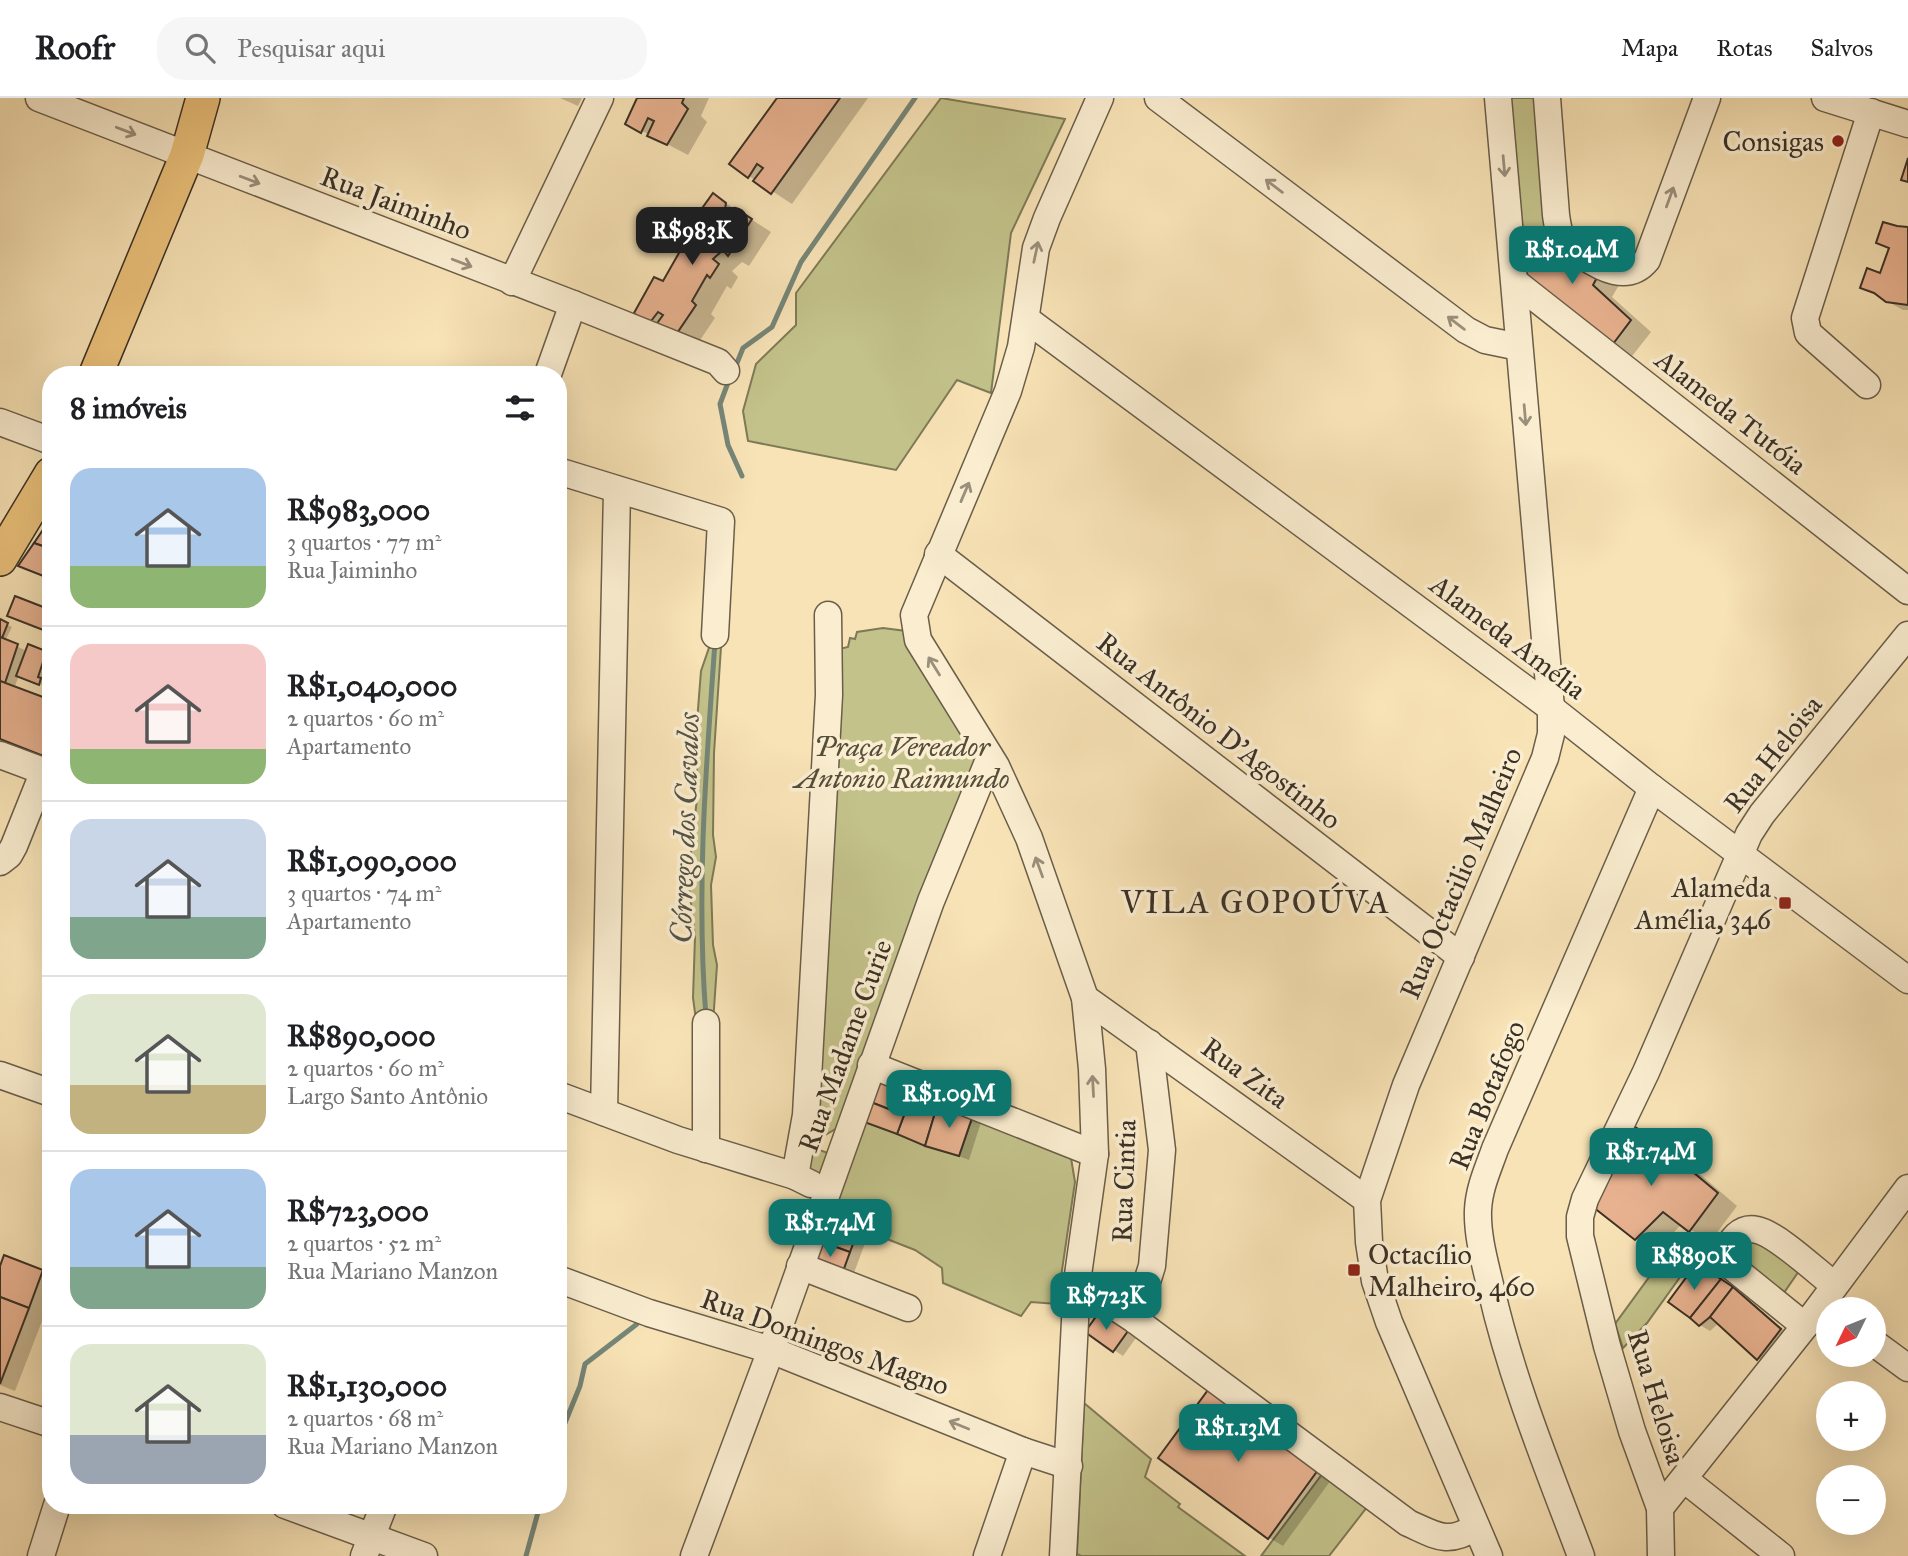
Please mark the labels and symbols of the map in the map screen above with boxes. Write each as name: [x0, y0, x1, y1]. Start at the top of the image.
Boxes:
place label: Consigas: [1722, 124, 1824, 159]
one-way arrow: [114, 126, 136, 139]
marker: Consigas: [1830, 133, 1846, 149]
one-way arrow: [1498, 154, 1511, 177]
street label: Rua Jaiminho: [316, 158, 476, 248]
one-way arrow: [239, 174, 261, 187]
one-way arrow: [1266, 178, 1284, 193]
one-way arrow: [1665, 186, 1678, 208]
pin: R$983K: [635, 208, 749, 267]
pin: R$1.04M: [1507, 226, 1637, 286]
one-way arrow: [1030, 241, 1043, 264]
one-way arrow: [451, 257, 473, 270]
one-way arrow: [1447, 316, 1466, 330]
street label: Alameda Tutóia: [1647, 341, 1814, 482]
one-way arrow: [1519, 403, 1532, 426]
one-way arrow: [959, 481, 972, 503]
street label: Alameda Amélia: [1422, 566, 1593, 707]
street label: Rua Antônio D'Agostinho: [1090, 625, 1348, 837]
one-way arrow: [926, 657, 941, 676]
street label: Rua Heloisa: [1716, 688, 1830, 820]
water label: Córrego dos Cavalos: [663, 711, 707, 944]
park label: Praça Vereador Antonio Raimundo: [792, 729, 1010, 796]
street label: Rua Octacilio Malheiro: [1392, 742, 1530, 1004]
one-way arrow: [1032, 856, 1044, 878]
place label: Alameda Amélia, 346: [1634, 870, 1773, 937]
district label: VILA GOPOÚVA: [1120, 882, 1391, 922]
marker: Alameda Amélia, 346: [1777, 895, 1793, 911]
street label: Rua Madame Curie: [790, 935, 900, 1157]
street label: Rua Botafogo: [1441, 1015, 1533, 1175]
street label: Rua Zita: [1195, 1030, 1295, 1116]
pin: R$1.09M: [884, 1070, 1014, 1130]
one-way arrow: [1086, 1075, 1099, 1098]
street label: Rua Cintia: [1104, 1119, 1144, 1243]
pin: R$1.74M: [1586, 1128, 1716, 1188]
pin: R$1.74M: [765, 1200, 895, 1259]
pin: R$890K: [1637, 1232, 1751, 1292]
place label: Octacílio Malheiro, 460: [1368, 1237, 1535, 1304]
marker: Octacílio Malheiro, 460: [1346, 1262, 1362, 1278]
pin: R$723K: [1049, 1272, 1163, 1332]
street label: Rua Domingos Magno: [696, 1281, 954, 1403]
north arrow: [1816, 1297, 1886, 1367]
street label: Rua Heloisa: [1620, 1325, 1694, 1469]
pin: R$1.13M: [1173, 1404, 1303, 1464]
one-way arrow: [949, 1418, 971, 1431]

